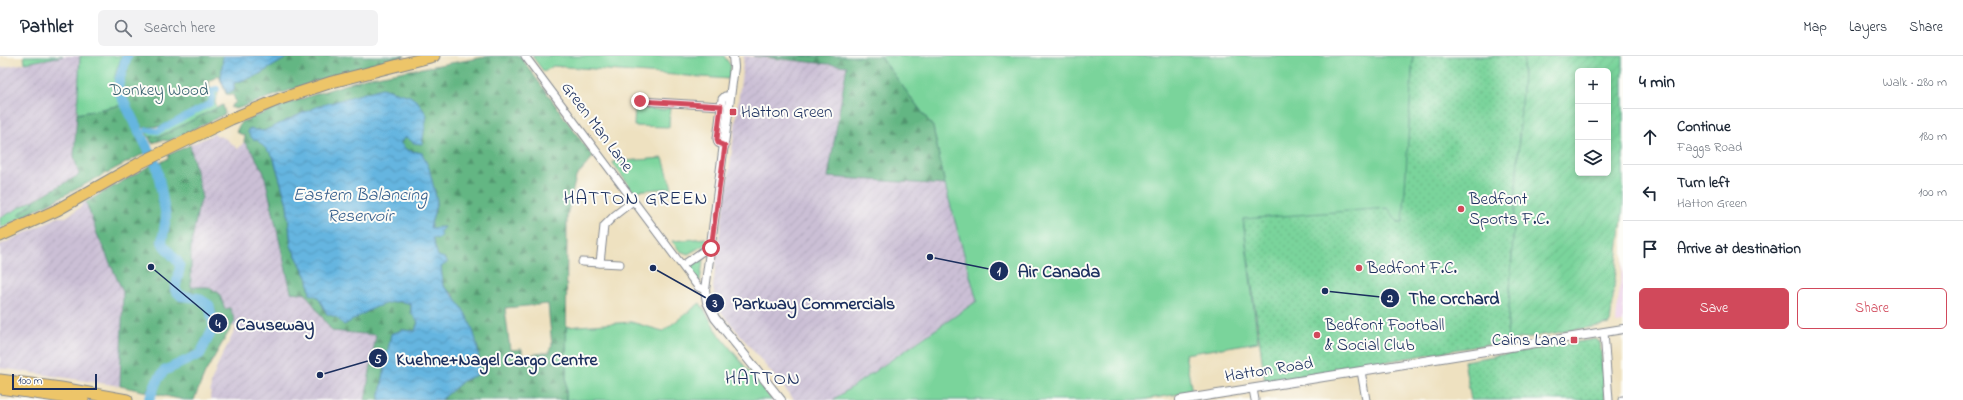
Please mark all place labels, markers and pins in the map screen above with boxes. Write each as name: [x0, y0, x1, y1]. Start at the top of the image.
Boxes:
place label: Hatton Green: [741, 100, 833, 125]
marker: Hatton Green: [728, 107, 738, 117]
place label: Bedfont Sports F.C.: [1468, 187, 1550, 232]
marker: Bedfont Sports F.C.: [1456, 204, 1466, 214]
callout: Air Canada: [989, 256, 1108, 286]
place label: Bedfont F.C.: [1366, 256, 1457, 281]
marker: Bedfont F.C.: [1354, 263, 1364, 273]
callout: The Orchard: [1380, 283, 1507, 313]
callout: Parkway Commercials: [705, 288, 903, 318]
callout: Causeway: [208, 308, 322, 338]
place label: Bedfont Football & Social Club: [1324, 313, 1445, 358]
place label: Cains Lane: [1492, 328, 1566, 353]
marker: Bedfont Football & Social Club: [1312, 330, 1322, 340]
marker: Cains Lane: [1569, 335, 1579, 345]
callout: Kuehne+Nagel Cargo Centre: [368, 343, 605, 373]

